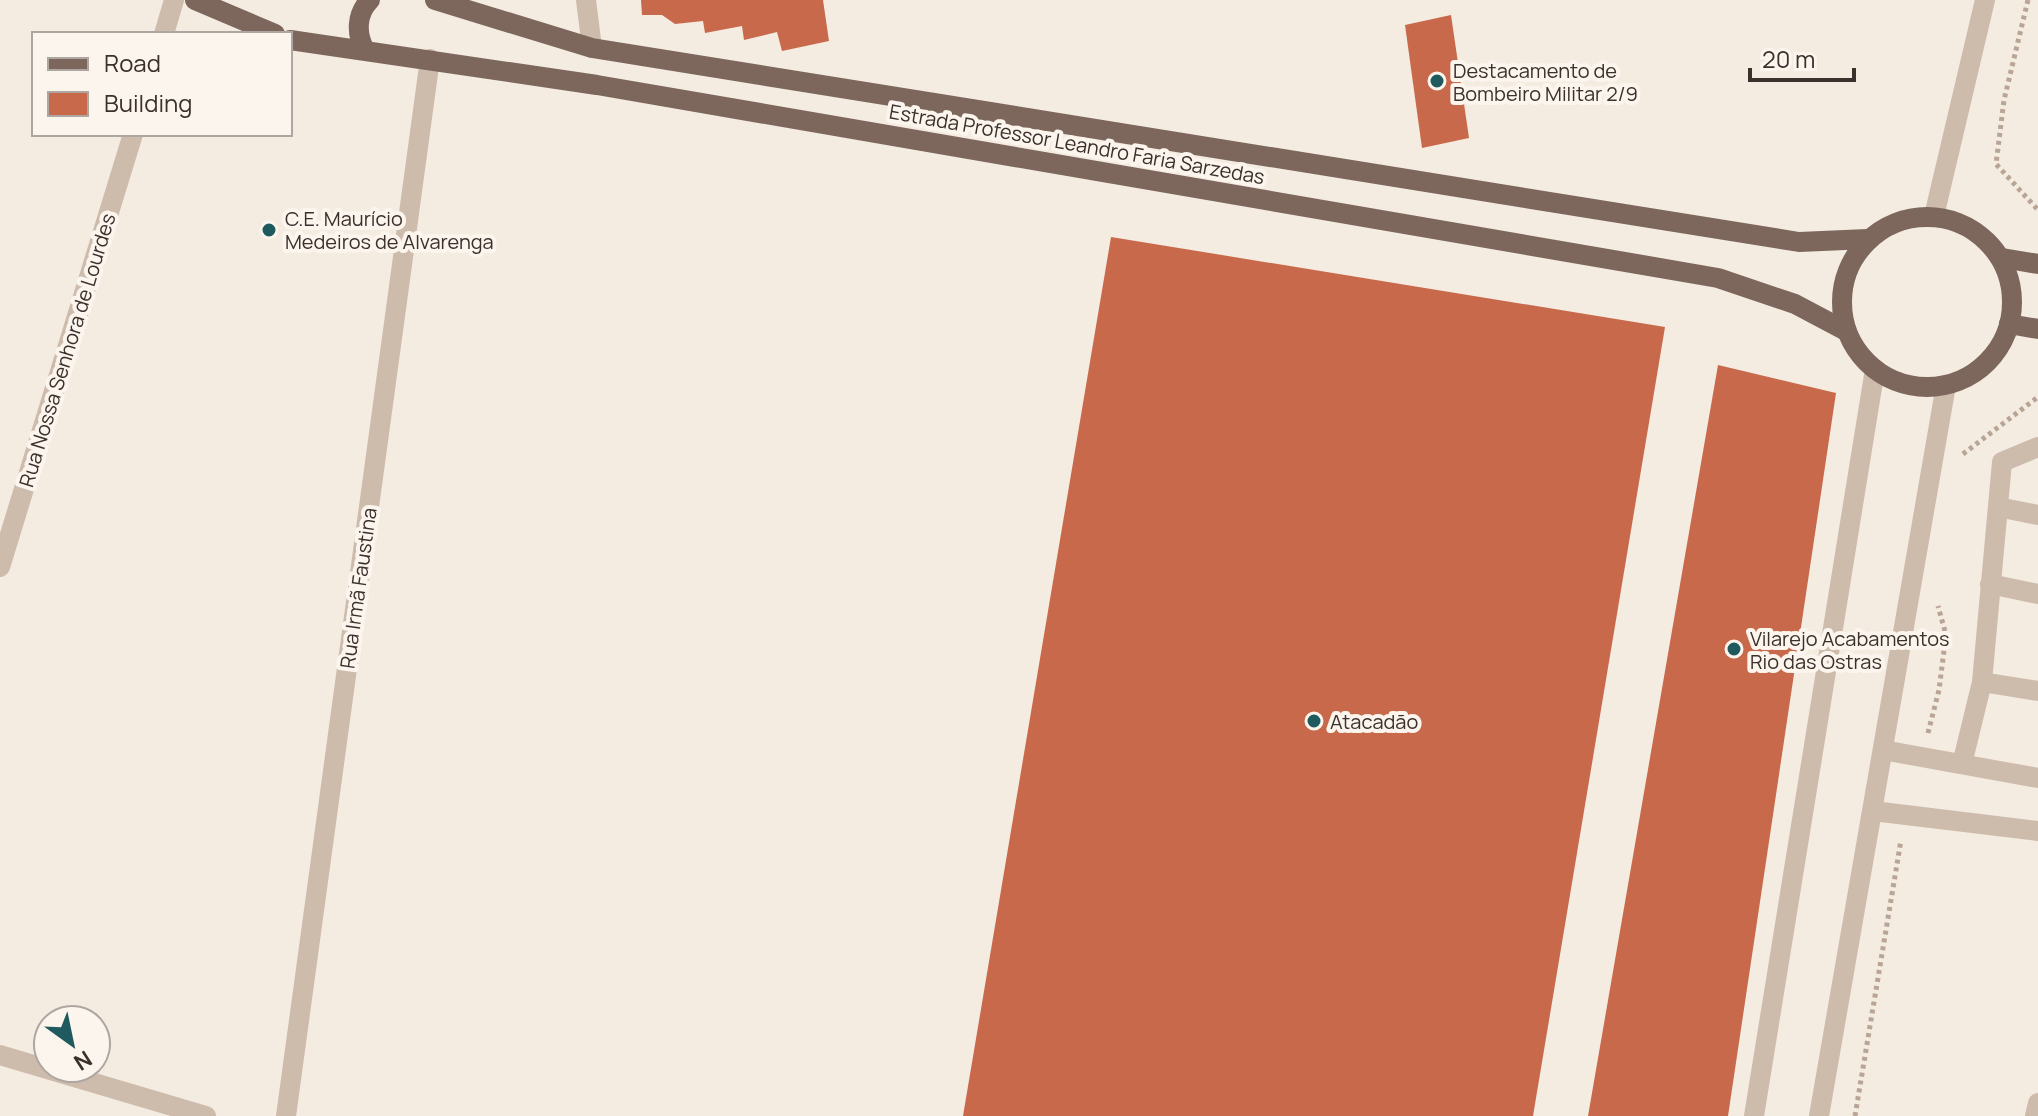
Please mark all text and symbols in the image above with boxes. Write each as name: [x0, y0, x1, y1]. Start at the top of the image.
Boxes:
legend: [32, 32, 292, 136]
scale bar: [1750, 32, 1854, 82]
text: 20 m: [1762, 42, 1815, 75]
text: Road: [104, 46, 161, 79]
place label: Destacamento de Bombeiro Militar 2/9: [1453, 57, 1638, 107]
marker: Destacamento de Bombeiro Militar 2/9: [1428, 72, 1446, 90]
text: Building: [104, 86, 192, 119]
street label: Estrada Professor Leandro Faria Sarzedas: [887, 98, 1267, 190]
place label: C.E. Maurício Medeiros de Alvarenga: [285, 205, 494, 255]
street label: Rua Nossa Senhora de Lourdes: [12, 210, 122, 490]
marker: C.E. Maurício Medeiros de Alvarenga: [260, 221, 278, 239]
street label: Rua Irmã Faustina: [333, 506, 383, 670]
place label: Vilarejo Acabamentos Rio das Ostras: [1750, 625, 1949, 675]
marker: Vilarejo Acabamentos Rio das Ostras: [1725, 640, 1743, 658]
place label: Atacadão: [1330, 708, 1418, 735]
marker: Atacadão: [1305, 712, 1323, 730]
north arrow: [32, 1004, 112, 1084]
text: N: [68, 1044, 98, 1078]

